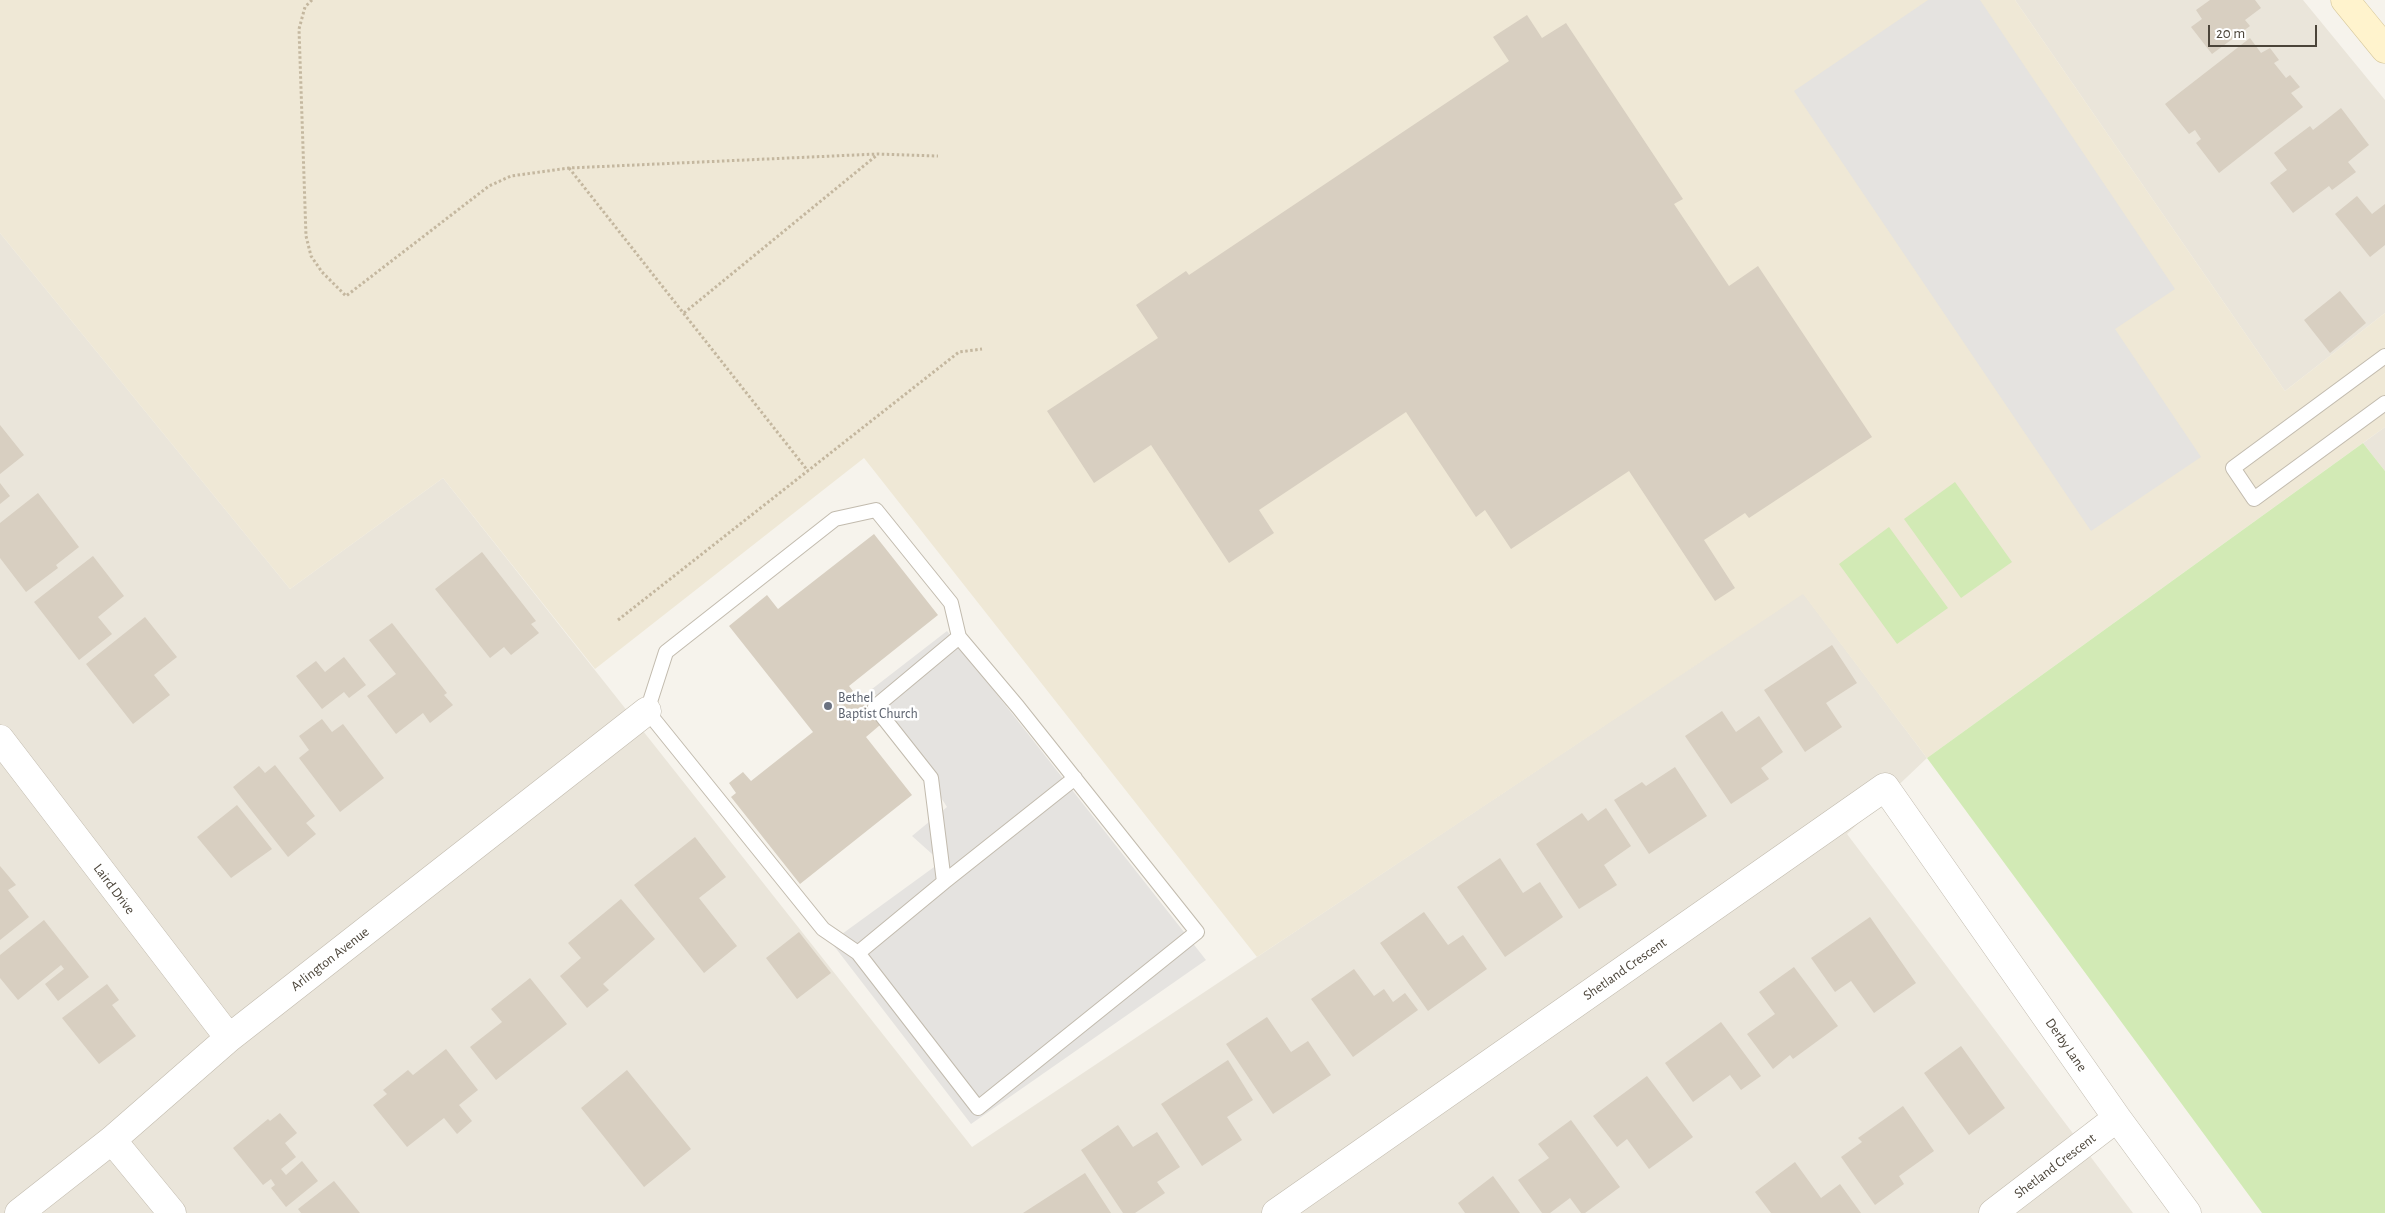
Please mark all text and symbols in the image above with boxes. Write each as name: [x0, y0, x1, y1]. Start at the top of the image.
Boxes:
scale bar: [2210, 15, 2319, 47]
text: 20 m: [2216, 26, 2245, 41]
place label: Bethel Baptist Church: [838, 690, 918, 722]
marker: Bethel Baptist Church: [822, 700, 834, 712]
street label: Laird Drive: [90, 860, 138, 918]
street label: Arlington Avenue: [288, 923, 372, 995]
street label: Shetland Crescent: [1580, 934, 1670, 1004]
street label: Derby Lane: [2042, 1015, 2090, 1075]
street label: Shetland Crescent: [2011, 1130, 2099, 1202]

